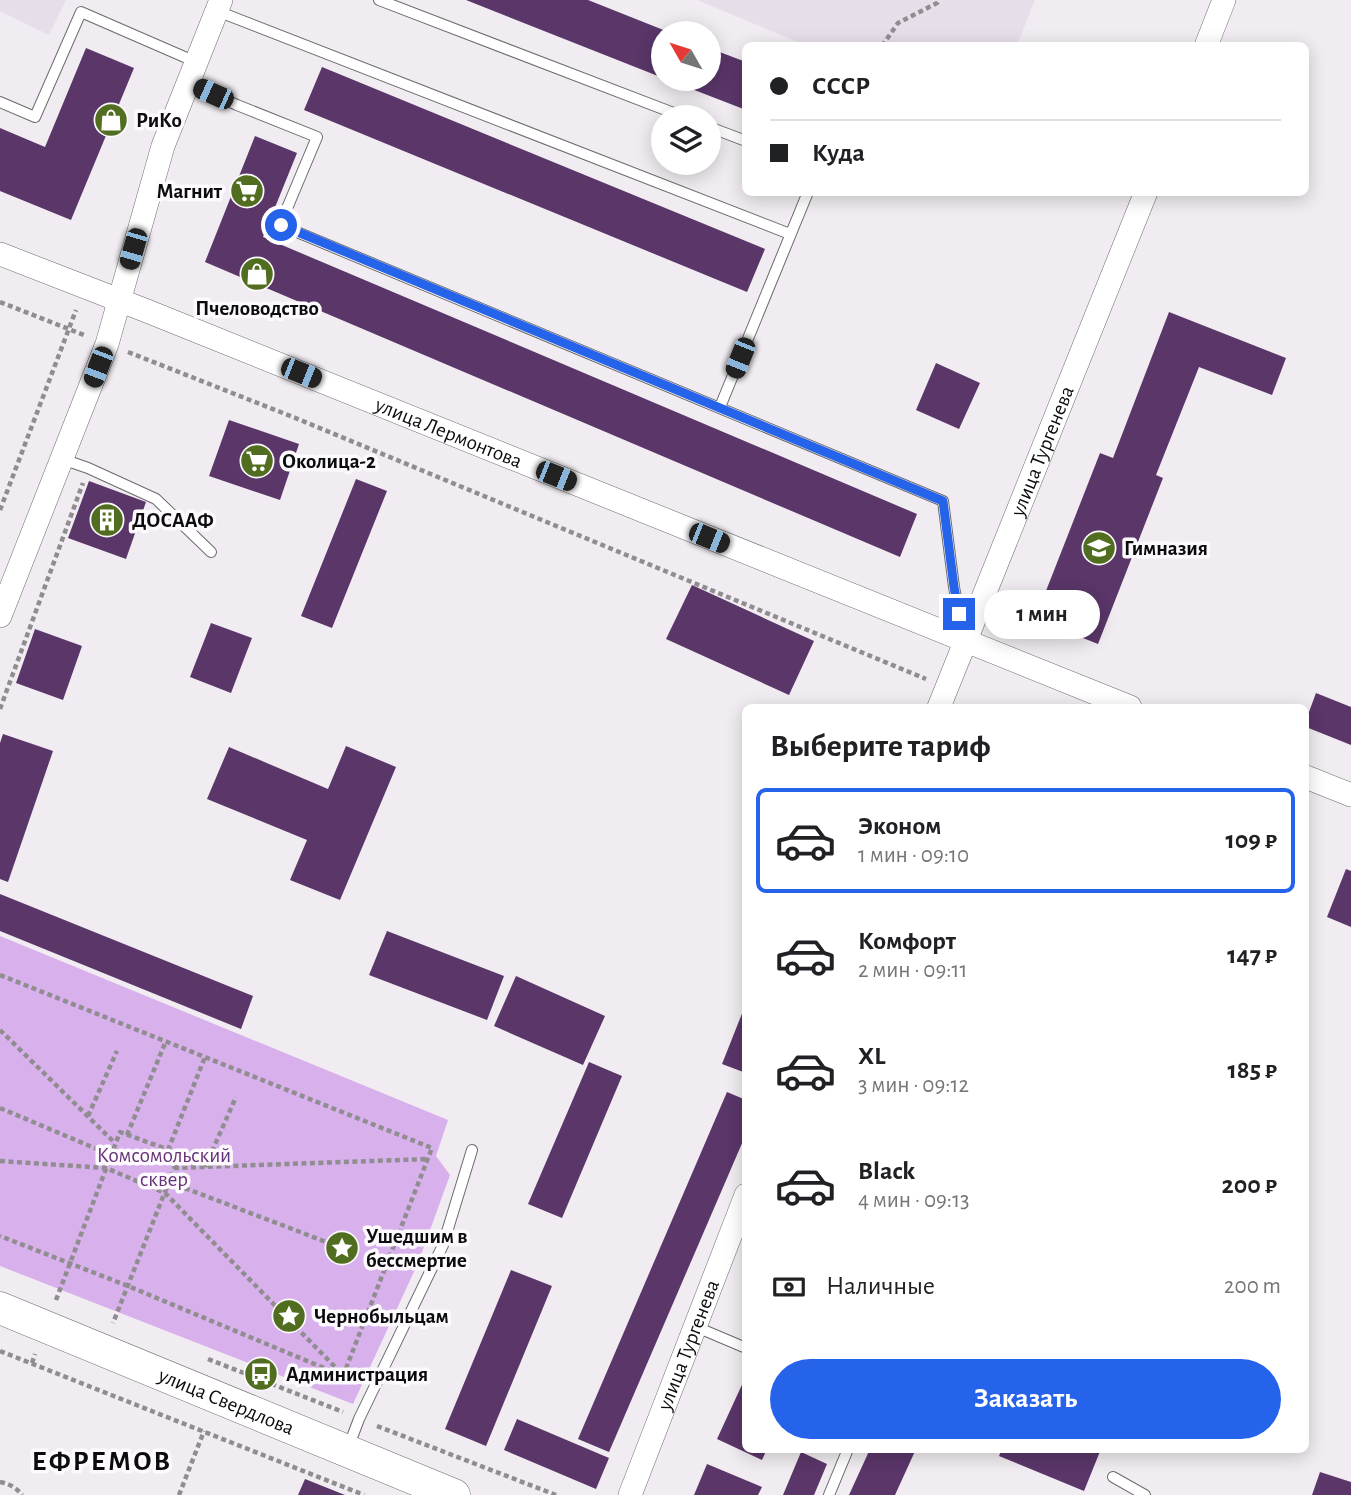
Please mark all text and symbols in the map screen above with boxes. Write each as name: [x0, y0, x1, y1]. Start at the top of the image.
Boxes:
north arrow: [651, 21, 721, 91]
map controls: [651, 21, 721, 175]
text: СССР: [812, 73, 870, 99]
car: [190, 76, 237, 112]
shop icon: РиКо: [92, 101, 130, 139]
button: layers: [651, 105, 721, 175]
place label: РиКо: [136, 110, 182, 131]
text: Куда: [812, 140, 865, 166]
supermarket icon: Магнит: [228, 172, 266, 210]
place label: Магнит: [156, 181, 223, 202]
route start: [265, 209, 297, 241]
car: [118, 226, 149, 272]
shop icon: Пчеловодство: [238, 255, 276, 293]
place label: Пчеловодство: [195, 298, 319, 319]
car: [723, 335, 758, 381]
car: [81, 344, 116, 390]
car: [278, 355, 325, 391]
street label: улица Тургенева: [1006, 383, 1078, 520]
street label: улица Лермонтова: [371, 393, 526, 472]
supermarket icon: Околица-2: [238, 442, 276, 480]
place label: Околица-2: [282, 451, 376, 472]
car: [533, 458, 580, 494]
building icon: ДОСААФ: [88, 501, 126, 539]
place label: ДОСААФ: [132, 510, 214, 531]
car: [686, 520, 733, 556]
school or university icon: Гимназия: [1080, 529, 1118, 567]
place label: Гимназия: [1124, 538, 1208, 559]
callout: 1 мин: [984, 590, 1099, 638]
route end: [943, 598, 975, 630]
text: 1 мин: [1016, 603, 1068, 626]
text: Выберите тариф: [770, 730, 991, 762]
icon: car: [774, 809, 837, 872]
text: Эконом: [858, 813, 941, 839]
text: 109 ₽: [1225, 827, 1277, 853]
text: 1 мин · 09:10: [858, 844, 969, 867]
icon: car: [774, 924, 837, 987]
text: Комфорт: [858, 928, 956, 954]
text: 147 ₽: [1227, 942, 1277, 968]
text: 2 мин · 09:11: [858, 959, 967, 982]
icon: car: [774, 1039, 837, 1102]
text: XL: [858, 1043, 885, 1069]
text: 185 ₽: [1227, 1057, 1277, 1083]
text: 3 мин · 09:12: [858, 1074, 969, 1097]
park label: Комсомольский сквер: [97, 1145, 231, 1190]
icon: car: [774, 1154, 837, 1217]
text: Black: [858, 1158, 915, 1184]
text: 200 ₽: [1222, 1172, 1277, 1198]
text: 4 мин · 09:13: [858, 1189, 970, 1212]
place label: Ушедшим в бессмертие: [366, 1226, 467, 1271]
place icon: Ушедшим в бессмертие: [323, 1229, 361, 1267]
icon: cash: [770, 1268, 808, 1306]
text: Наличные: [826, 1273, 935, 1299]
text: 200 m: [1224, 1275, 1281, 1298]
street label: улица Тургенева: [653, 1276, 723, 1414]
place icon: Чернобыльцам: [270, 1297, 308, 1335]
place label: Чернобыльцам: [314, 1306, 449, 1327]
bus stop icon: Администрация: [242, 1355, 280, 1393]
button: Заказать: [770, 1359, 1281, 1439]
street label: улица Свердлова: [155, 1364, 298, 1439]
place label: Администрация: [286, 1364, 428, 1385]
district label: ЕФРЕМОВ: [32, 1448, 172, 1476]

